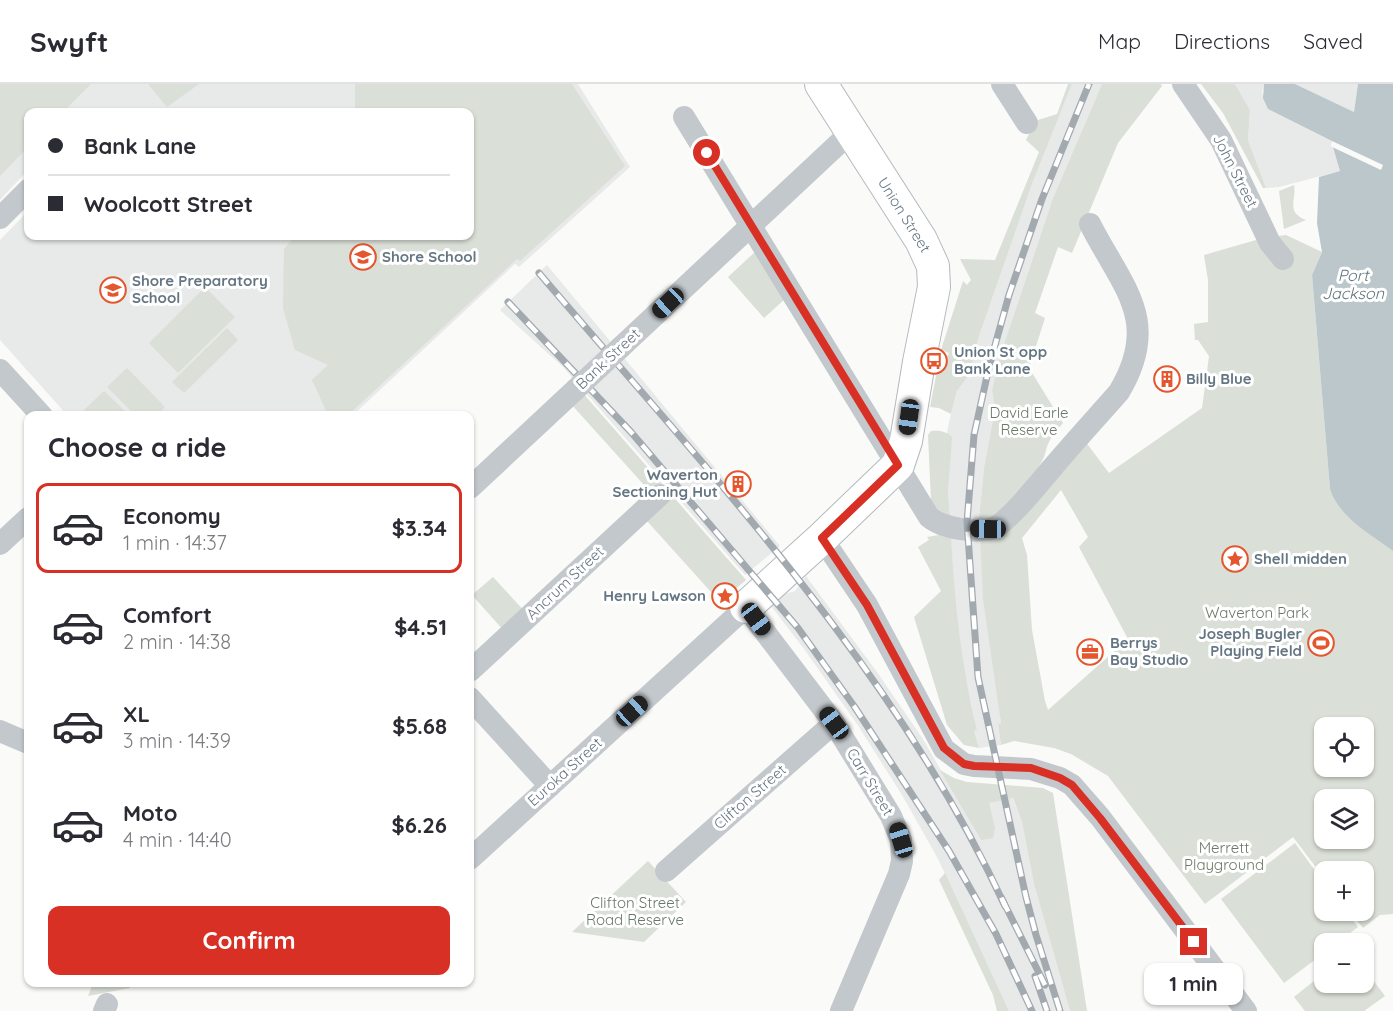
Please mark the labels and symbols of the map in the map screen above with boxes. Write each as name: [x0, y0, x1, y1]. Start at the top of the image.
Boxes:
street label: John Street: [1209, 131, 1262, 211]
route start: [693, 139, 720, 166]
street label: Union Street: [874, 173, 935, 256]
school or university icon: Shore School: [348, 242, 378, 272]
place label: Shore School: [382, 247, 477, 266]
water label: Port Jackson: [1322, 265, 1385, 303]
place label: Shore Preparatory School: [132, 271, 268, 307]
school or university icon: Shore Preparatory School: [98, 275, 128, 305]
car: [649, 284, 687, 322]
street label: Bank Street: [572, 324, 644, 393]
place label: Union St opp Bank Lane: [954, 342, 1047, 378]
bus stop icon: Union St opp Bank Lane: [919, 346, 949, 376]
building icon: Billy Blue: [1152, 364, 1182, 394]
place label: Billy Blue: [1186, 369, 1252, 388]
car: [898, 398, 920, 436]
park label: David Earle Reserve: [989, 403, 1069, 439]
place label: Waverton Sectioning Hut: [612, 465, 718, 501]
building icon: Waverton Sectioning Hut: [723, 469, 753, 499]
car: [970, 520, 1006, 538]
street label: Ancrum Street: [522, 542, 607, 623]
place icon: Shell midden: [1220, 544, 1250, 574]
place label: Shell midden: [1254, 549, 1347, 568]
place icon: Henry Lawson: [710, 581, 740, 611]
place label: Henry Lawson: [603, 586, 706, 605]
car: [738, 599, 774, 639]
park label: Waverton Park: [1205, 603, 1309, 622]
place label: Joseph Bugler Playing Field: [1199, 624, 1302, 660]
sports icon: Joseph Bugler Playing Field: [1306, 628, 1336, 658]
place label: Berrys Bay Studio: [1110, 633, 1188, 669]
office icon: Berrys Bay Studio: [1075, 637, 1105, 667]
car: [613, 692, 651, 730]
car: [816, 703, 852, 743]
street label: Euroka Street: [524, 733, 606, 810]
street label: Carr Street: [843, 744, 898, 819]
street label: Clifton Street: [710, 760, 790, 833]
car: [887, 820, 915, 860]
park label: Merrett Playground: [1184, 838, 1264, 874]
park label: Clifton Street Road Reserve: [586, 893, 684, 929]
route end: [1180, 928, 1207, 955]
callout: 1 min: [1144, 963, 1244, 1005]

